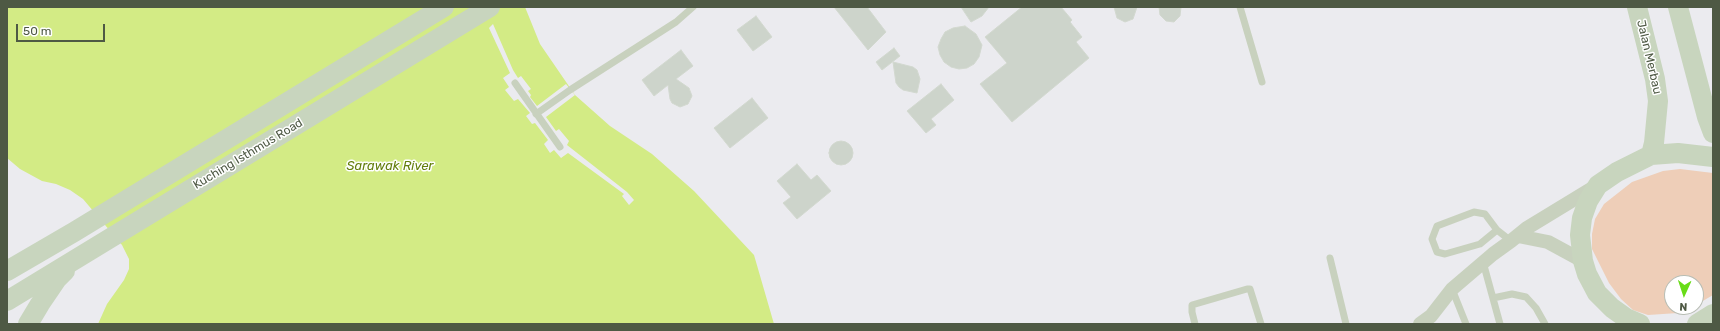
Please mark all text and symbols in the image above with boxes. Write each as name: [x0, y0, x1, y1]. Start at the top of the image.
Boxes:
scale bar: [18, 16, 107, 42]
street label: Jalan Merbau: [1633, 18, 1665, 96]
text: 50 m: [23, 24, 51, 38]
street label: Kuching Isthmus Road: [191, 116, 305, 192]
water label: Sarawak River: [346, 158, 434, 174]
north arrow: [1664, 275, 1704, 315]
text: N: [1679, 300, 1688, 313]

